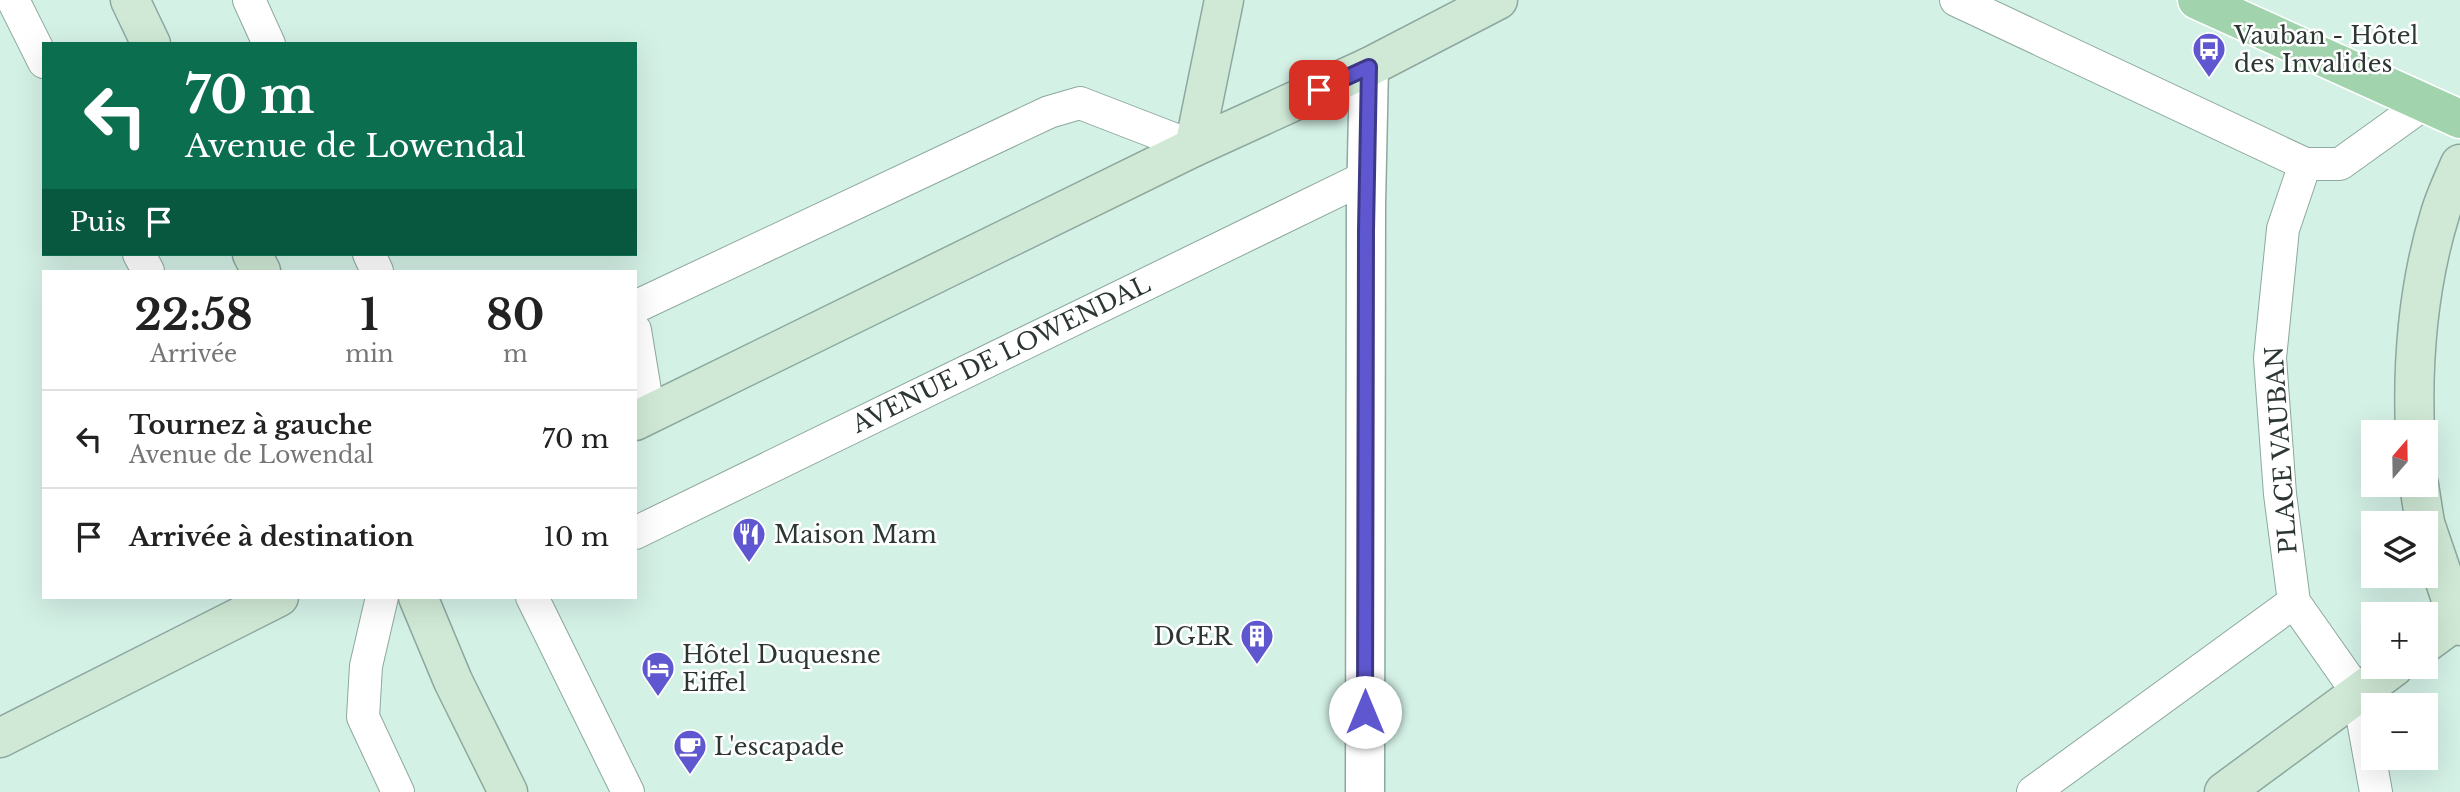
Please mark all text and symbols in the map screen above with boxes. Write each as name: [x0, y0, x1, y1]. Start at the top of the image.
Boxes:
place label: Vauban - Hôtel des Invalides: [2233, 21, 2418, 78]
bus stop icon: Vauban - Hôtel des Invalides: [2190, 30, 2228, 79]
pin: [1289, 60, 1349, 120]
text: 70 m: [185, 65, 315, 126]
icon: left: [70, 70, 161, 161]
icon: arrive: [1300, 71, 1338, 109]
text: Avenue de Lowendal: [185, 126, 526, 166]
icon: arrive: [140, 203, 178, 241]
text: Puis: [70, 206, 126, 238]
street label: AVENUE DE LOWENDAL: [846, 269, 1155, 439]
text: 22:58: [134, 289, 253, 341]
text: 1: [360, 289, 379, 341]
text: 80: [486, 289, 545, 341]
text: Arrivée: [150, 340, 237, 368]
text: min: [345, 340, 394, 368]
text: m: [503, 340, 528, 368]
street label: PLACE VAUBAN: [2259, 345, 2303, 555]
text: Tournez à gauche: [129, 409, 372, 441]
icon: left: [70, 420, 108, 458]
north arrow: [2361, 420, 2438, 497]
map controls: [2361, 420, 2438, 770]
text: 70 m: [542, 423, 609, 455]
text: Avenue de Lowendal: [129, 441, 374, 469]
button: layers: [2361, 511, 2438, 588]
restaurant icon: Maison Mam: [730, 515, 768, 564]
icon: arrive: [70, 518, 108, 556]
place label: Maison Mam: [774, 520, 937, 549]
text: Arrivée à destination: [129, 521, 414, 553]
text: 10 m: [543, 521, 609, 553]
button: +: [2361, 602, 2438, 679]
building icon: DGER: [1238, 617, 1276, 666]
place label: DGER: [1154, 622, 1233, 651]
place label: Hôtel Duquesne Eiffel: [682, 640, 881, 697]
hotel icon: Hôtel Duquesne Eiffel: [639, 649, 677, 698]
position arrow: [1328, 675, 1402, 749]
button: −: [2361, 693, 2438, 770]
cafe icon: L'escapade: [671, 727, 709, 776]
place label: L'escapade: [714, 732, 844, 761]

